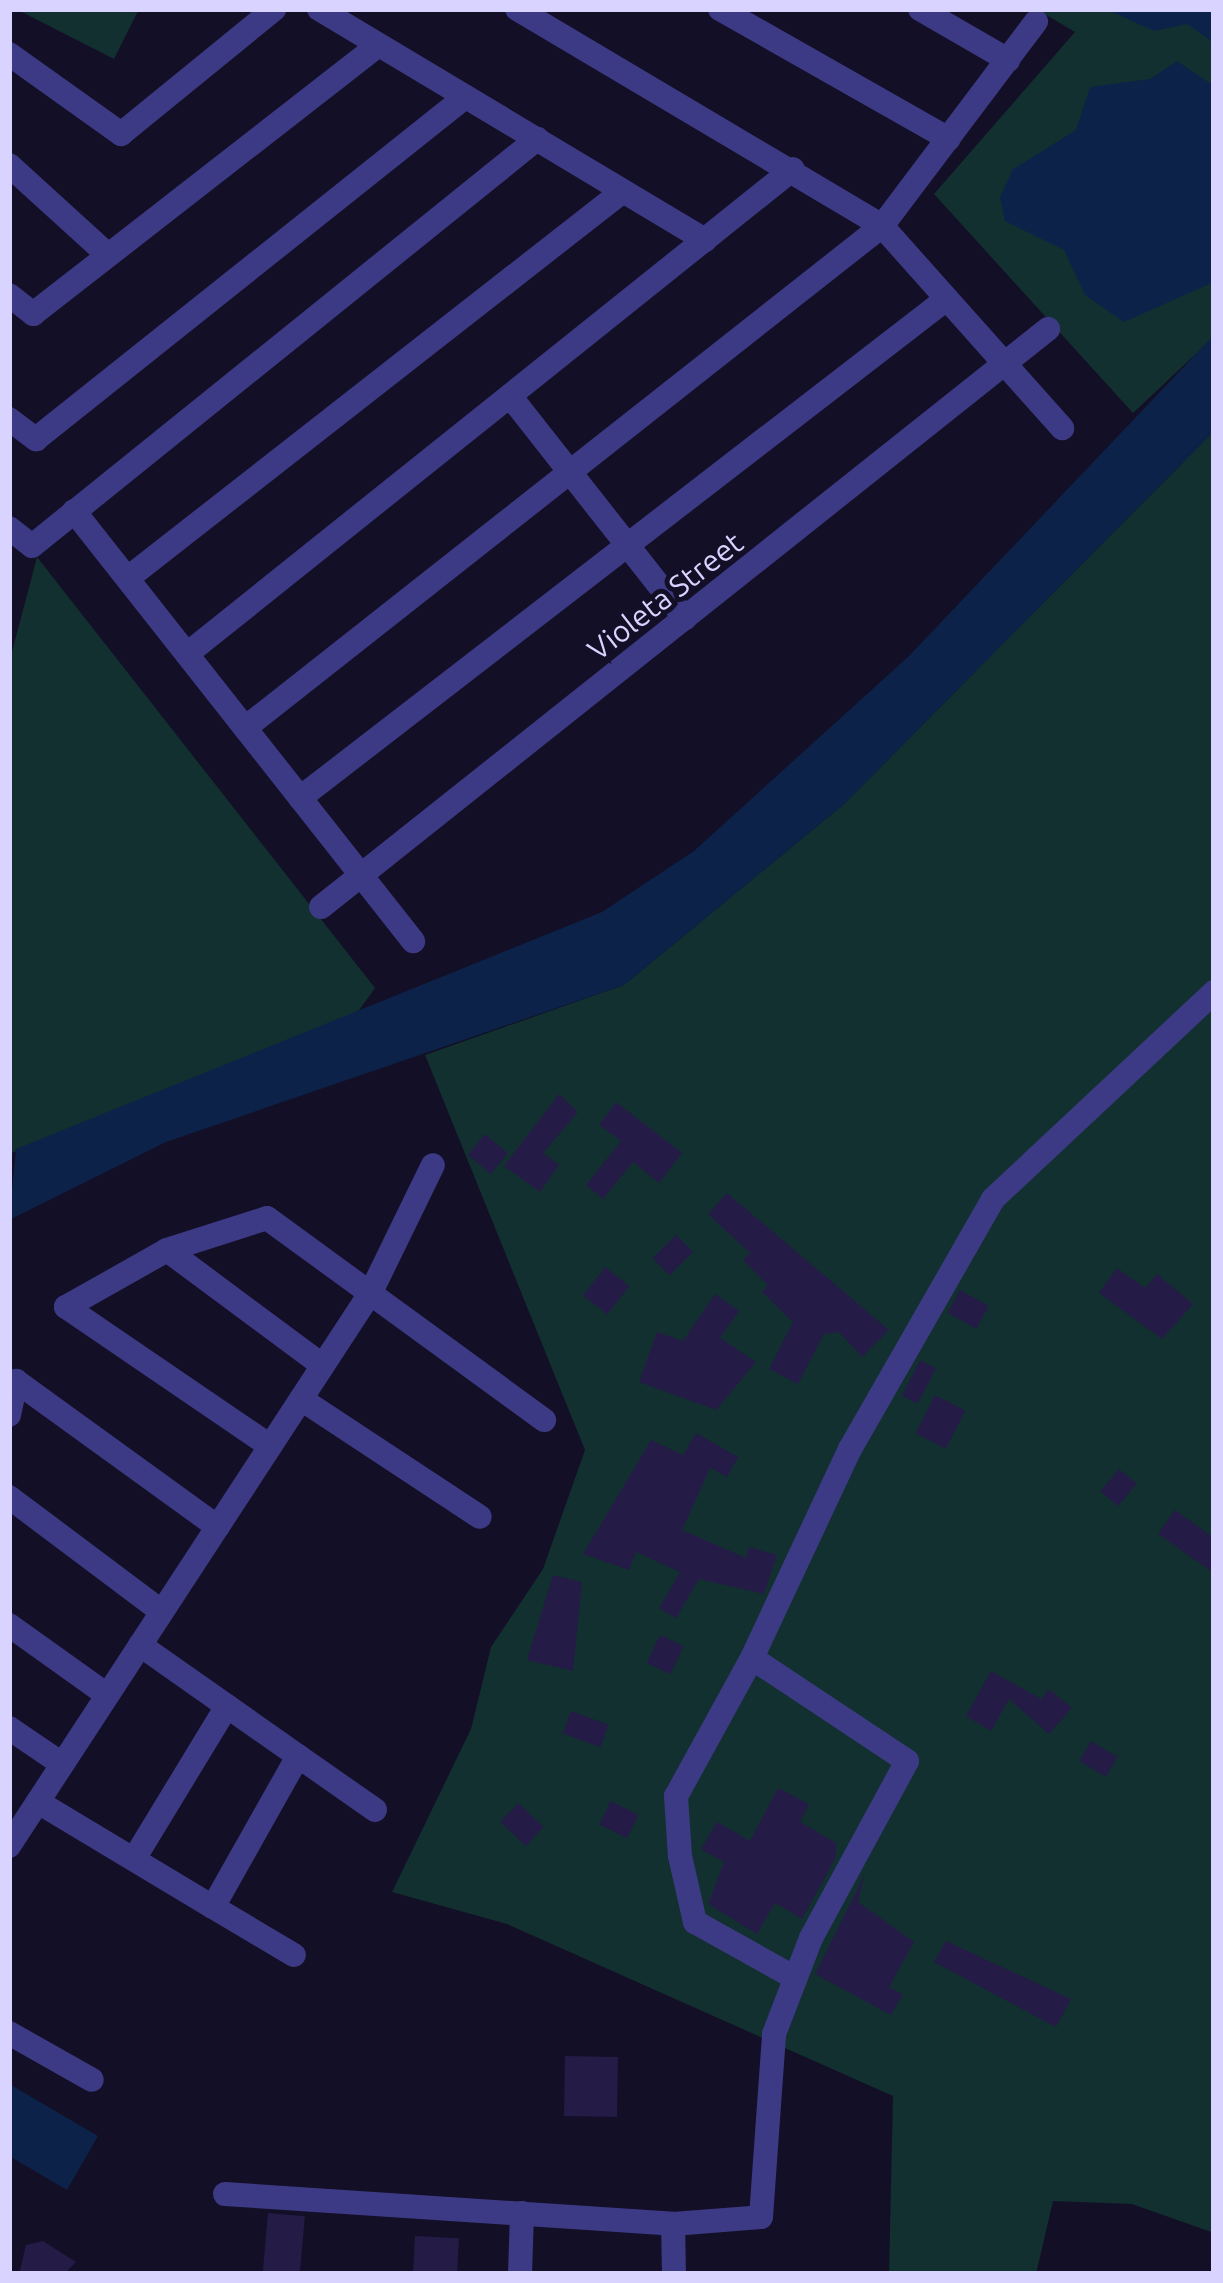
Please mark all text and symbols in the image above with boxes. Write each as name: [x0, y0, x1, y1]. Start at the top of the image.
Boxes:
street label: Violeta Street: [580, 524, 750, 668]

